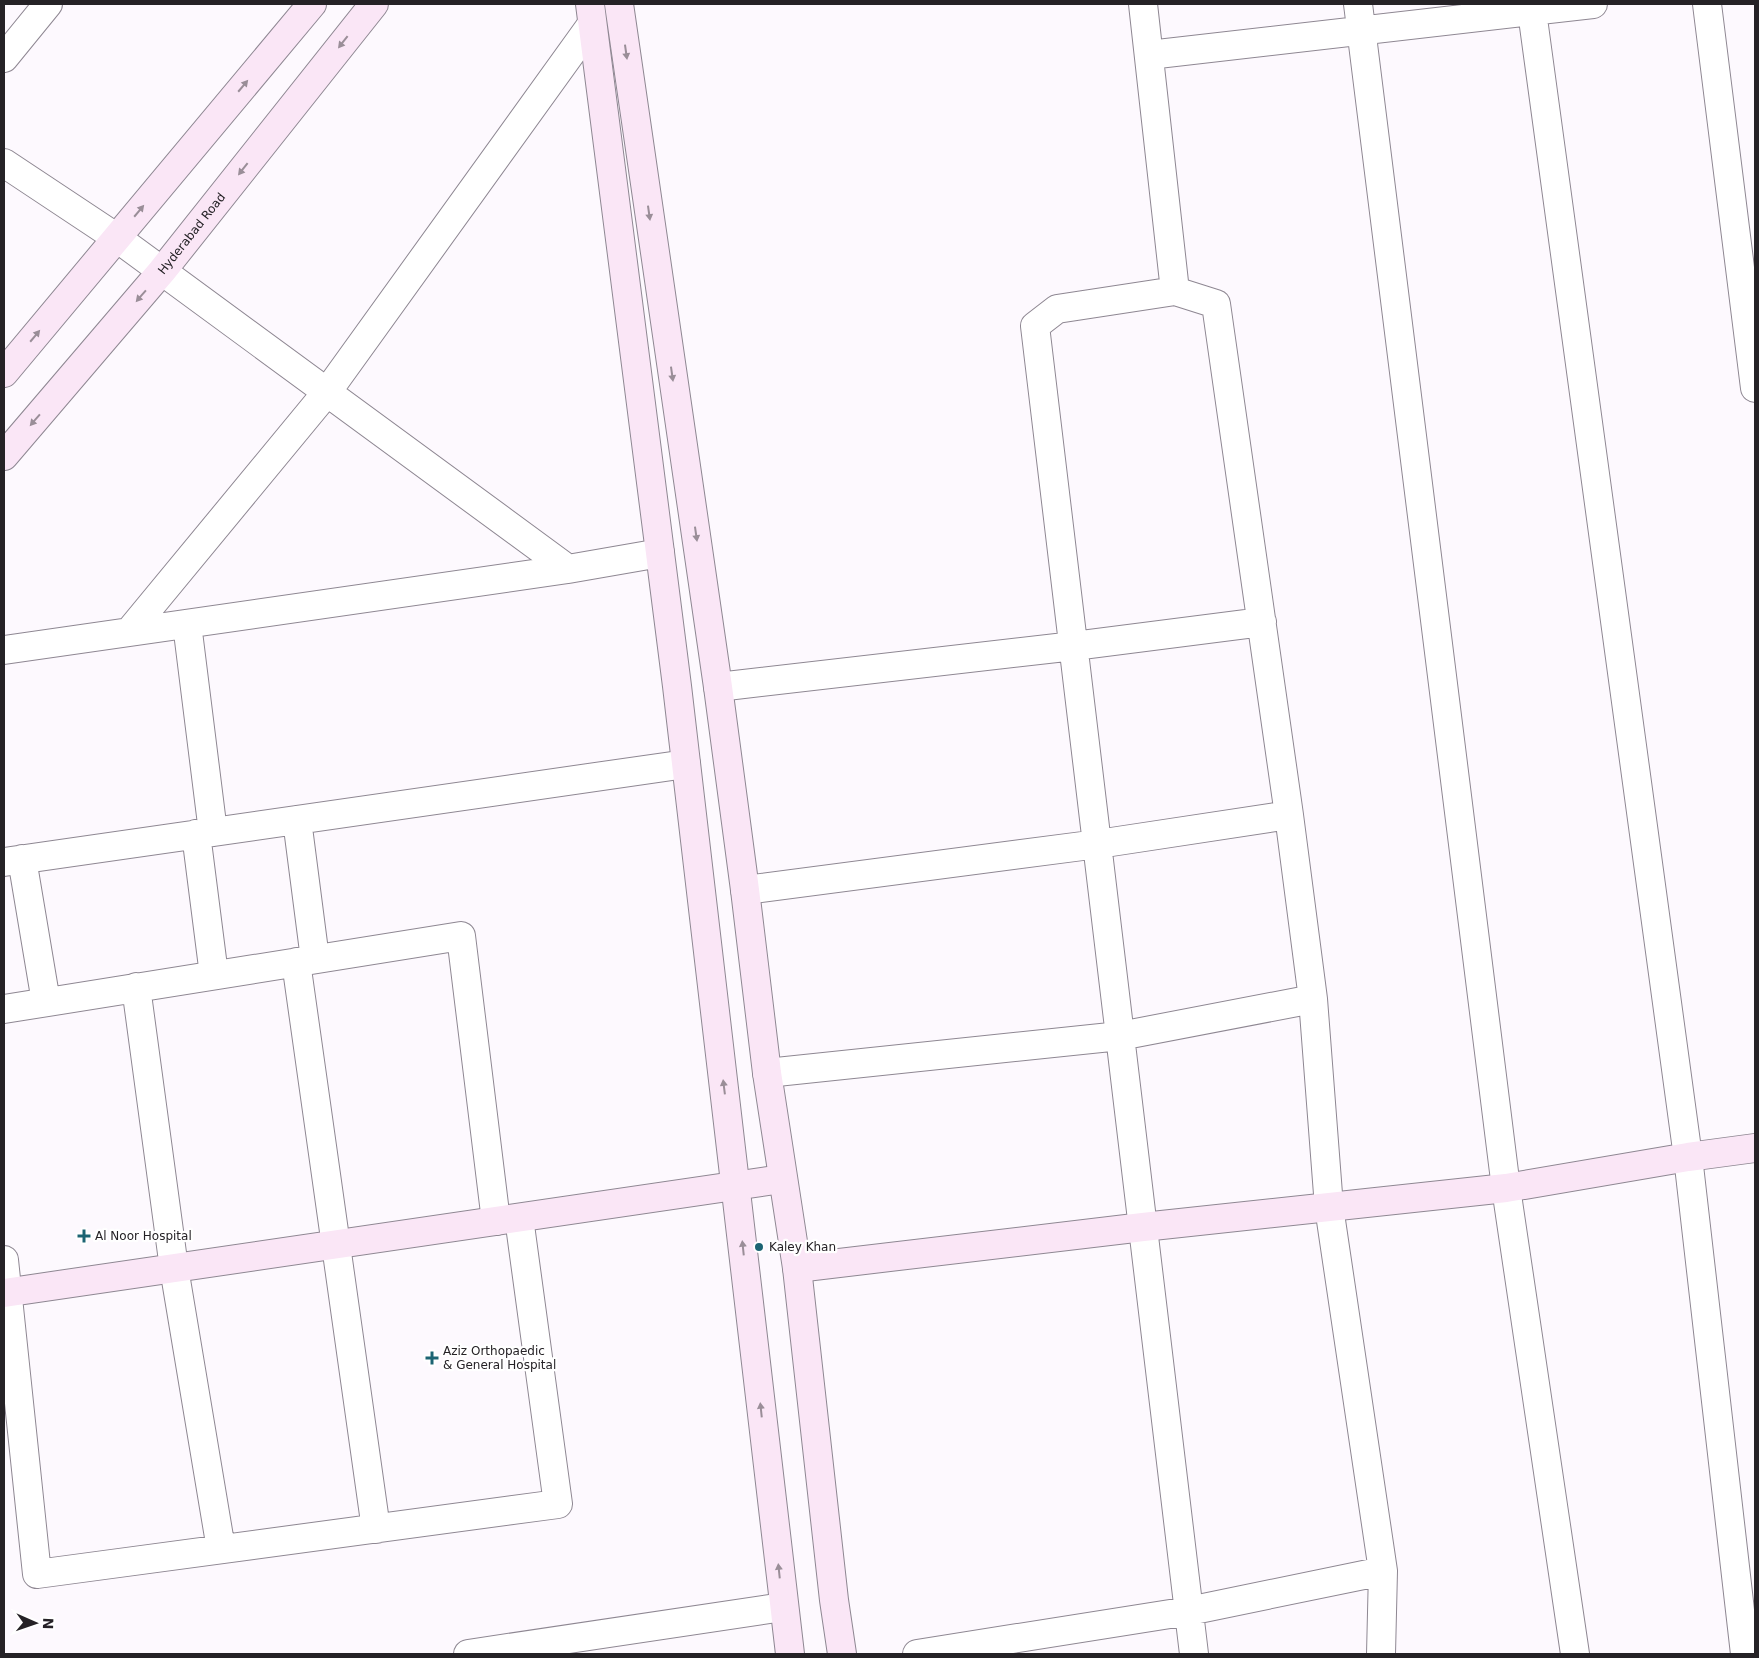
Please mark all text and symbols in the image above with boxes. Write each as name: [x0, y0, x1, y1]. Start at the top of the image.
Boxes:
one-way arrow: [338, 35, 349, 48]
one-way arrow: [622, 44, 630, 60]
one-way arrow: [238, 80, 249, 93]
one-way arrow: [237, 163, 248, 176]
street label: Hyderabad Road: [155, 190, 228, 277]
one-way arrow: [134, 205, 145, 218]
one-way arrow: [645, 205, 653, 221]
one-way arrow: [136, 290, 147, 302]
one-way arrow: [29, 330, 41, 342]
one-way arrow: [669, 366, 677, 382]
one-way arrow: [30, 413, 41, 426]
one-way arrow: [692, 527, 700, 543]
one-way arrow: [720, 1078, 728, 1094]
marker: Al Noor Hospital: [77, 1229, 91, 1243]
place label: Al Noor Hospital: [95, 1229, 192, 1243]
one-way arrow: [739, 1240, 747, 1256]
place label: Kaley Khan: [769, 1240, 836, 1254]
marker: Kaley Khan: [753, 1241, 765, 1253]
place label: Aziz Orthopaedic & General Hospital: [443, 1344, 556, 1372]
marker: Aziz Orthopaedic & General Hospital: [425, 1351, 439, 1365]
one-way arrow: [757, 1401, 765, 1417]
one-way arrow: [775, 1563, 783, 1579]
north arrow: [10, 1598, 60, 1648]
text: N: [40, 1617, 56, 1630]

